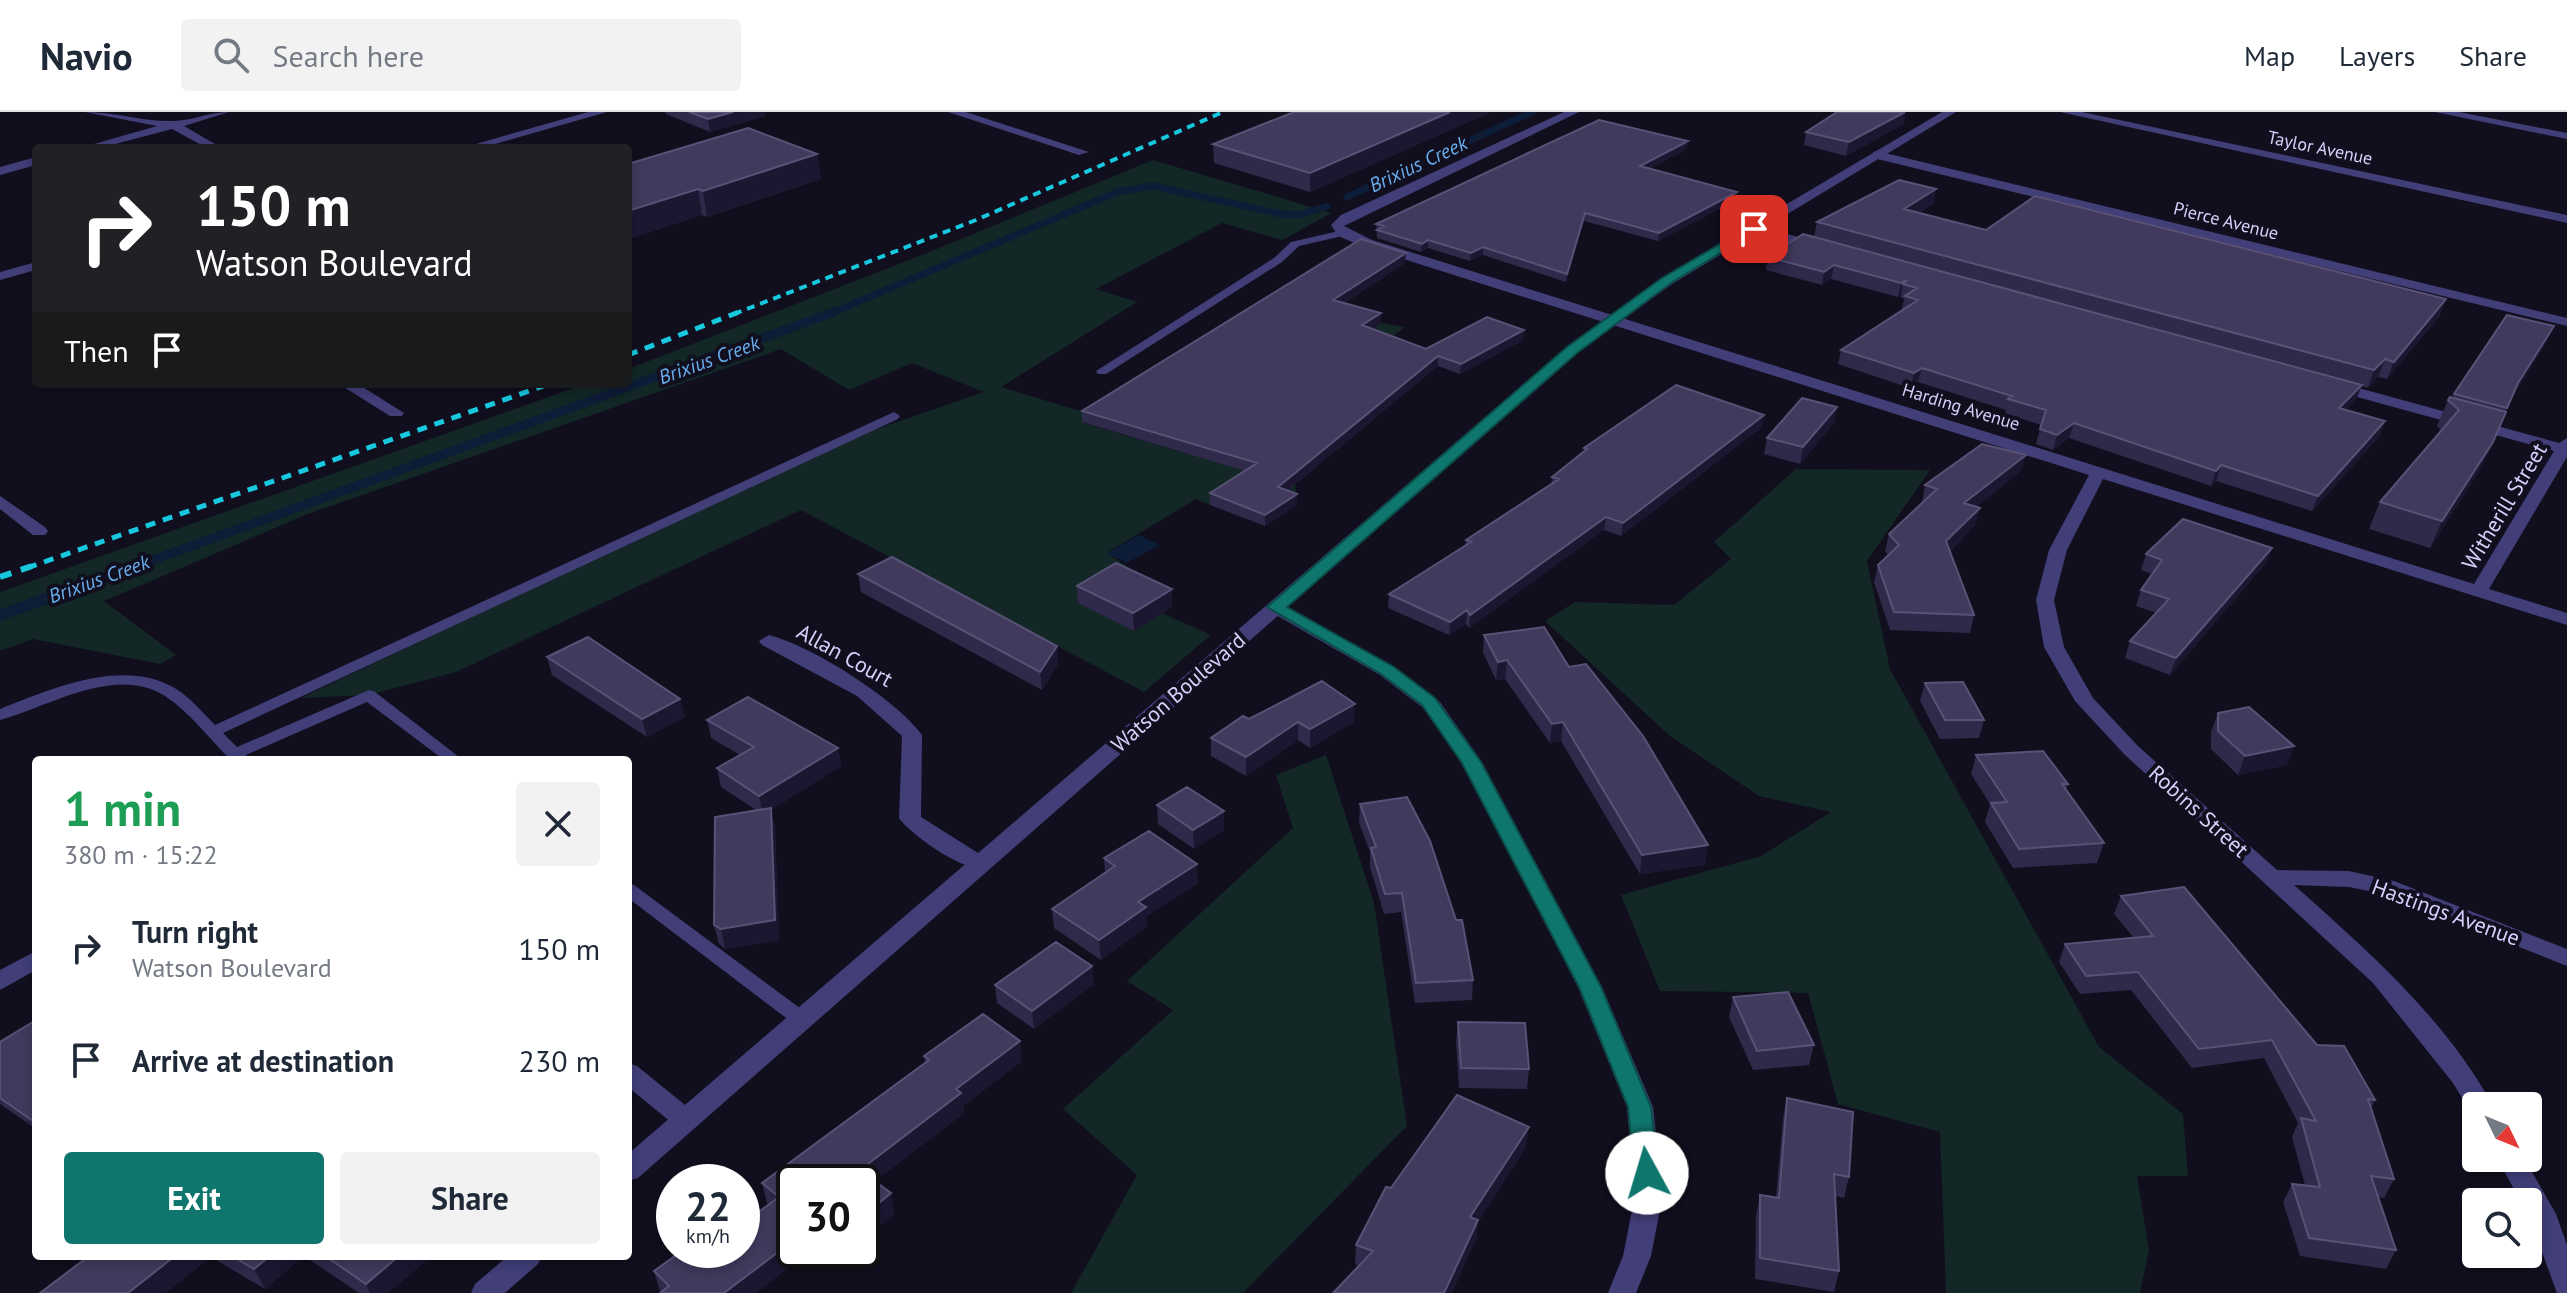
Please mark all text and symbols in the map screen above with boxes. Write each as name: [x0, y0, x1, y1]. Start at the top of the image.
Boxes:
search box: [181, 19, 741, 91]
text: Navio: [40, 31, 133, 80]
icon: search: [209, 33, 253, 77]
text: Search here: [273, 36, 424, 75]
text: Map: [2244, 37, 2295, 74]
text: Layers: [2339, 37, 2415, 74]
text: Share: [2459, 37, 2527, 74]
street label: Taylor Avenue: [2265, 125, 2375, 170]
water label: Brixius Creek: [1365, 129, 1472, 198]
text: 150 m: [196, 169, 351, 241]
icon: right: [64, 176, 168, 280]
pin: [1720, 195, 1788, 263]
street label: Pierce Avenue: [2171, 196, 2281, 245]
icon: arrive: [1732, 207, 1776, 251]
text: Watson Boulevard: [196, 239, 473, 286]
icon: arrive: [145, 328, 189, 372]
water label: Brixius Creek: [655, 329, 764, 390]
text: Then: [64, 331, 129, 370]
street label: Harding Avenue: [1900, 378, 2023, 435]
street label: Witherill Street: [2455, 437, 2553, 575]
water label: Brixius Creek: [45, 548, 154, 609]
street label: Allan Court: [792, 617, 898, 693]
street label: Watson Boulevard: [1105, 626, 1251, 758]
street label: Robins Street: [2143, 759, 2255, 864]
text: 1 min: [64, 777, 181, 839]
button: close: [516, 782, 600, 866]
text: 380 m · 15:22: [64, 838, 218, 871]
street label: Hastings Avenue: [2368, 872, 2524, 952]
text: Turn right: [132, 912, 258, 951]
icon: right: [64, 926, 108, 970]
text: 150 m: [519, 929, 600, 968]
text: Watson Boulevard: [132, 951, 332, 984]
icon: arrive: [64, 1038, 108, 1082]
text: Arrive at destination: [132, 1041, 394, 1080]
text: 230 m: [519, 1041, 600, 1080]
north arrow: [2462, 1092, 2542, 1172]
map controls: [2462, 1092, 2542, 1268]
position arrow: [1605, 1131, 1689, 1215]
button: Exit: [64, 1152, 324, 1244]
button: Share: [340, 1152, 600, 1244]
speed limit sign: 30: [776, 1164, 880, 1268]
text: 22: [685, 1180, 731, 1232]
button: search: [2462, 1188, 2542, 1268]
text: km/h: [686, 1223, 730, 1249]

